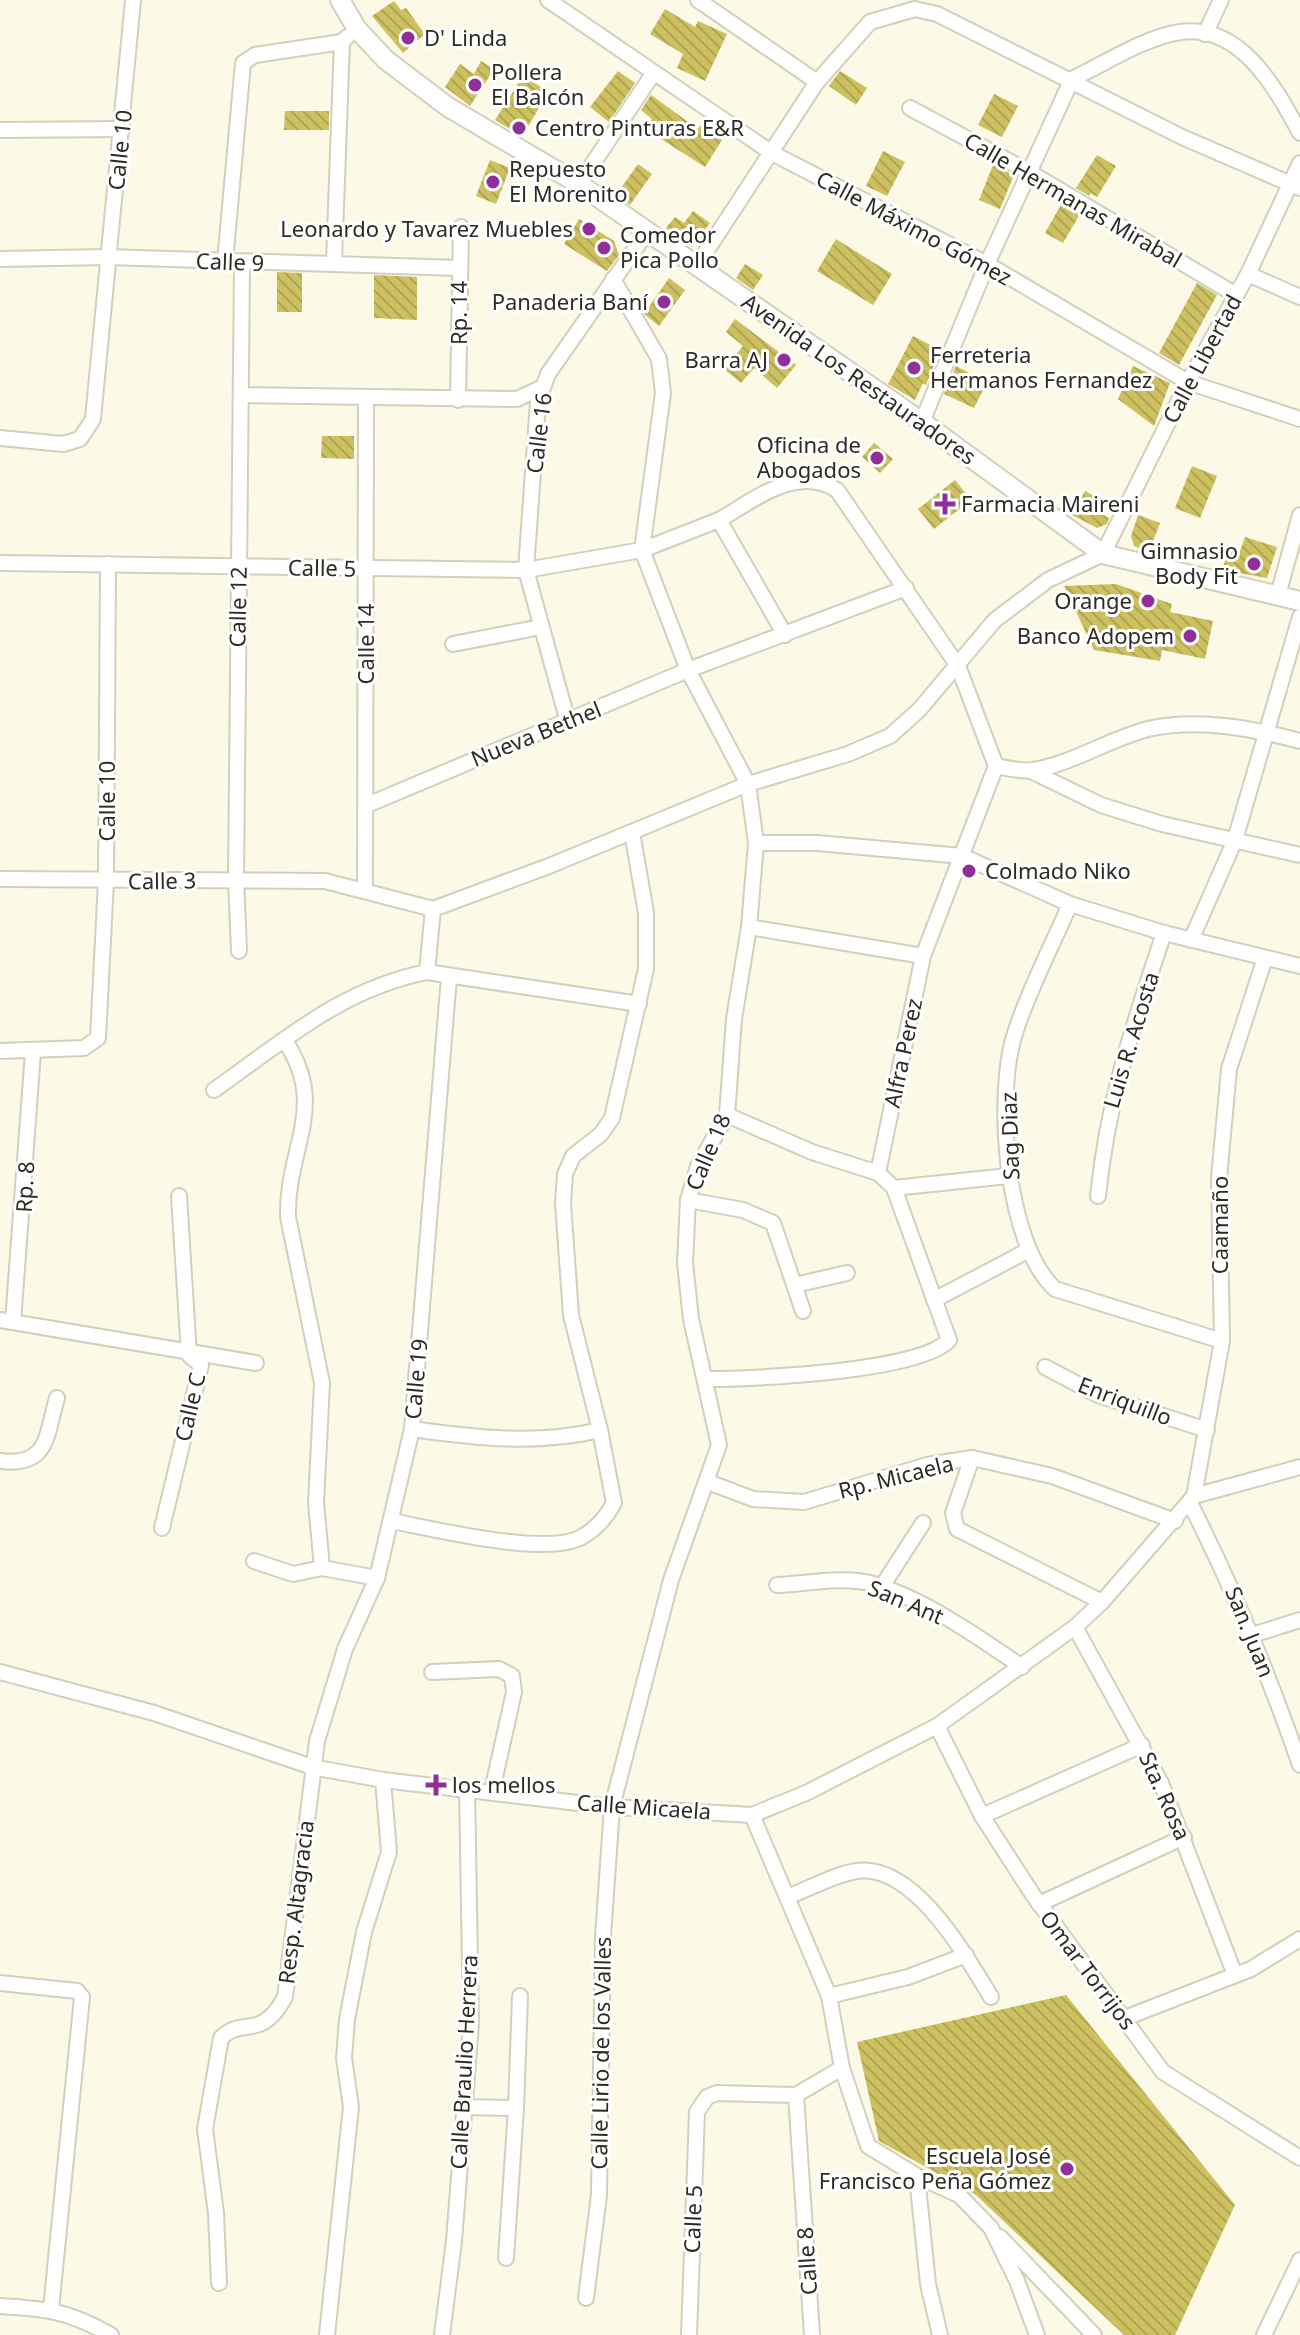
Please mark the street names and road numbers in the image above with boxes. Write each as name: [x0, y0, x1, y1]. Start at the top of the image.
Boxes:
street label: Calle 10: [100, 108, 138, 192]
street label: Calle Hermanas Mirabal: [959, 124, 1188, 274]
street label: Calle Máximo Gómez: [811, 163, 1017, 291]
street label: Calle 9: [195, 245, 265, 277]
street label: Rp. 14: [443, 281, 473, 345]
street label: Avenida Los Restauradores: [736, 286, 983, 471]
street label: Calle Libertad: [1155, 289, 1248, 428]
street label: Calle 16: [518, 391, 558, 475]
street label: Calle 5: [288, 551, 356, 583]
street label: Calle 12: [221, 566, 253, 648]
street label: Calle 14: [350, 603, 380, 684]
street label: Nueva Bethel: [466, 693, 605, 773]
street label: Calle 10: [91, 761, 121, 841]
street label: Calle 3: [128, 864, 196, 896]
street label: Luis R. Acosta: [1095, 968, 1165, 1112]
street label: Alfra Perez: [876, 995, 928, 1110]
street label: Sag Diaz: [992, 1091, 1026, 1181]
street label: Calle 18: [677, 1109, 737, 1195]
street label: Rp. 8: [8, 1160, 40, 1213]
street label: Caamaño: [1204, 1176, 1234, 1274]
street label: Calle 19: [397, 1337, 433, 1421]
street label: Enriquillo: [1074, 1368, 1177, 1432]
street label: Calle C: [167, 1369, 211, 1444]
street label: Rp. Micaela: [835, 1447, 957, 1505]
street label: San Ant: [864, 1572, 949, 1630]
street label: San. Juan: [1219, 1582, 1283, 1681]
street label: Sta. Rosa: [1133, 1747, 1199, 1845]
street label: Calle Micaela: [576, 1786, 712, 1826]
street label: Resp. Altagracia: [270, 1818, 320, 1986]
street label: Omar Torrijos: [1034, 1904, 1144, 2035]
street label: Calle Lirio de los Valles: [583, 1936, 617, 2170]
street label: Calle Braulio Herrera: [442, 1954, 484, 2170]
street label: Calle 5: [676, 2184, 708, 2254]
street label: Calle 8: [789, 2226, 823, 2296]

